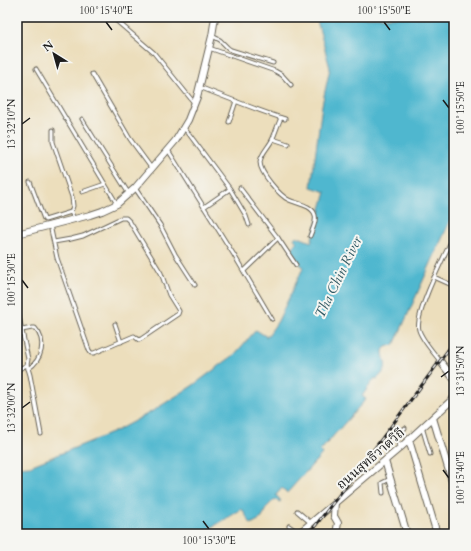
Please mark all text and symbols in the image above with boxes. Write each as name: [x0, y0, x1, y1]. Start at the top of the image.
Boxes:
text: 100°15'40"E: [79, 4, 133, 18]
text: 100°15'50"E: [357, 4, 411, 18]
north arrow: [34, 34, 74, 74]
text: N: [40, 37, 57, 55]
text: 100°15'50"E: [454, 81, 468, 135]
text: 13°32'10"N: [5, 98, 19, 149]
water label: Tha Chin River: [310, 233, 367, 321]
text: 100°15'30"E: [5, 253, 19, 307]
text: 13°31'50"N: [454, 345, 468, 396]
text: 13°32'00"N: [5, 382, 19, 433]
street label: ถนนสุทธิวาตวิถี: [333, 424, 409, 493]
text: 100°15'40"E: [454, 451, 468, 505]
text: 100°15'30"E: [182, 534, 236, 548]

